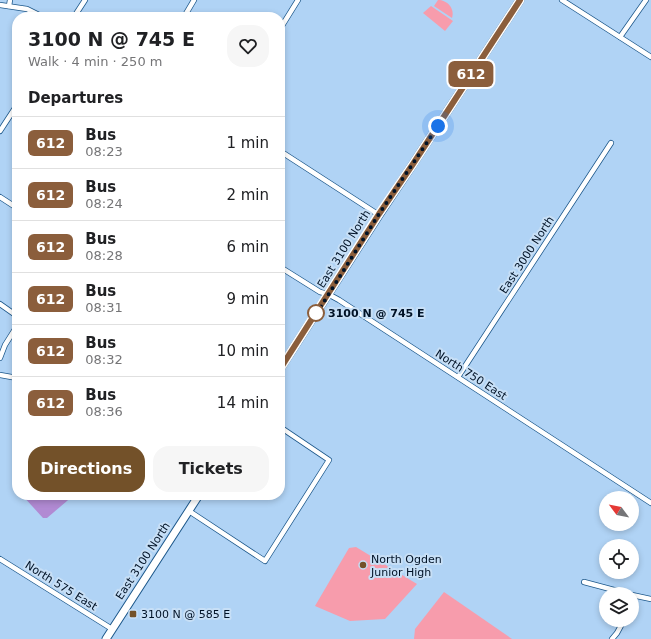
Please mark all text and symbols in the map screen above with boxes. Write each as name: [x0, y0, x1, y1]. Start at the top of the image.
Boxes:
button: heart: [227, 25, 269, 67]
text: 3100 N @ 745 E: [28, 28, 195, 50]
text: Walk · 4 min · 250 m: [28, 54, 162, 69]
line badge: 612: [448, 61, 494, 87]
text: 612: [456, 66, 486, 82]
text: Departures: [28, 89, 123, 107]
your location: [428, 116, 448, 136]
text: Bus: [85, 126, 116, 144]
text: 1 min: [226, 134, 269, 152]
text: 612: [36, 135, 65, 151]
text: 08:23: [85, 144, 123, 159]
text: Bus: [85, 178, 116, 196]
text: 2 min: [226, 186, 269, 204]
text: 612: [36, 187, 65, 203]
text: 08:24: [85, 196, 123, 211]
street label: East 3100 North: [315, 208, 373, 290]
street label: East 3000 North: [497, 214, 557, 296]
text: Bus: [85, 230, 116, 248]
text: 6 min: [226, 238, 269, 256]
text: 612: [36, 239, 65, 255]
text: 08:28: [85, 248, 123, 263]
text: Bus: [85, 282, 116, 300]
text: 9 min: [226, 290, 269, 308]
text: 612: [36, 291, 65, 307]
text: 08:31: [85, 300, 123, 315]
marker: 3100 N @ 745 E: [307, 304, 325, 322]
place label: 3100 N @ 745 E: [328, 307, 425, 320]
text: Bus: [85, 334, 116, 352]
text: 10 min: [217, 342, 269, 360]
text: 612: [36, 343, 65, 359]
street label: North 750 East: [433, 347, 510, 403]
text: 08:32: [85, 352, 123, 367]
text: Bus: [85, 386, 116, 404]
text: 14 min: [217, 394, 269, 412]
text: 612: [36, 395, 65, 411]
text: 08:36: [85, 404, 123, 419]
button: Directions: [28, 446, 145, 492]
button: Tickets: [153, 446, 269, 492]
north arrow: [599, 491, 639, 531]
map controls: [599, 491, 639, 627]
street label: East 3100 North: [113, 520, 173, 602]
button: locate: [599, 539, 639, 579]
place label: North Ogden Junior High: [370, 553, 442, 579]
street label: North 575 East: [23, 559, 100, 614]
marker: North Ogden Junior High: [358, 560, 368, 570]
button: layers: [599, 587, 639, 627]
place label: 3100 N @ 585 E: [141, 608, 230, 621]
marker: 3100 N @ 585 E: [128, 609, 138, 619]

